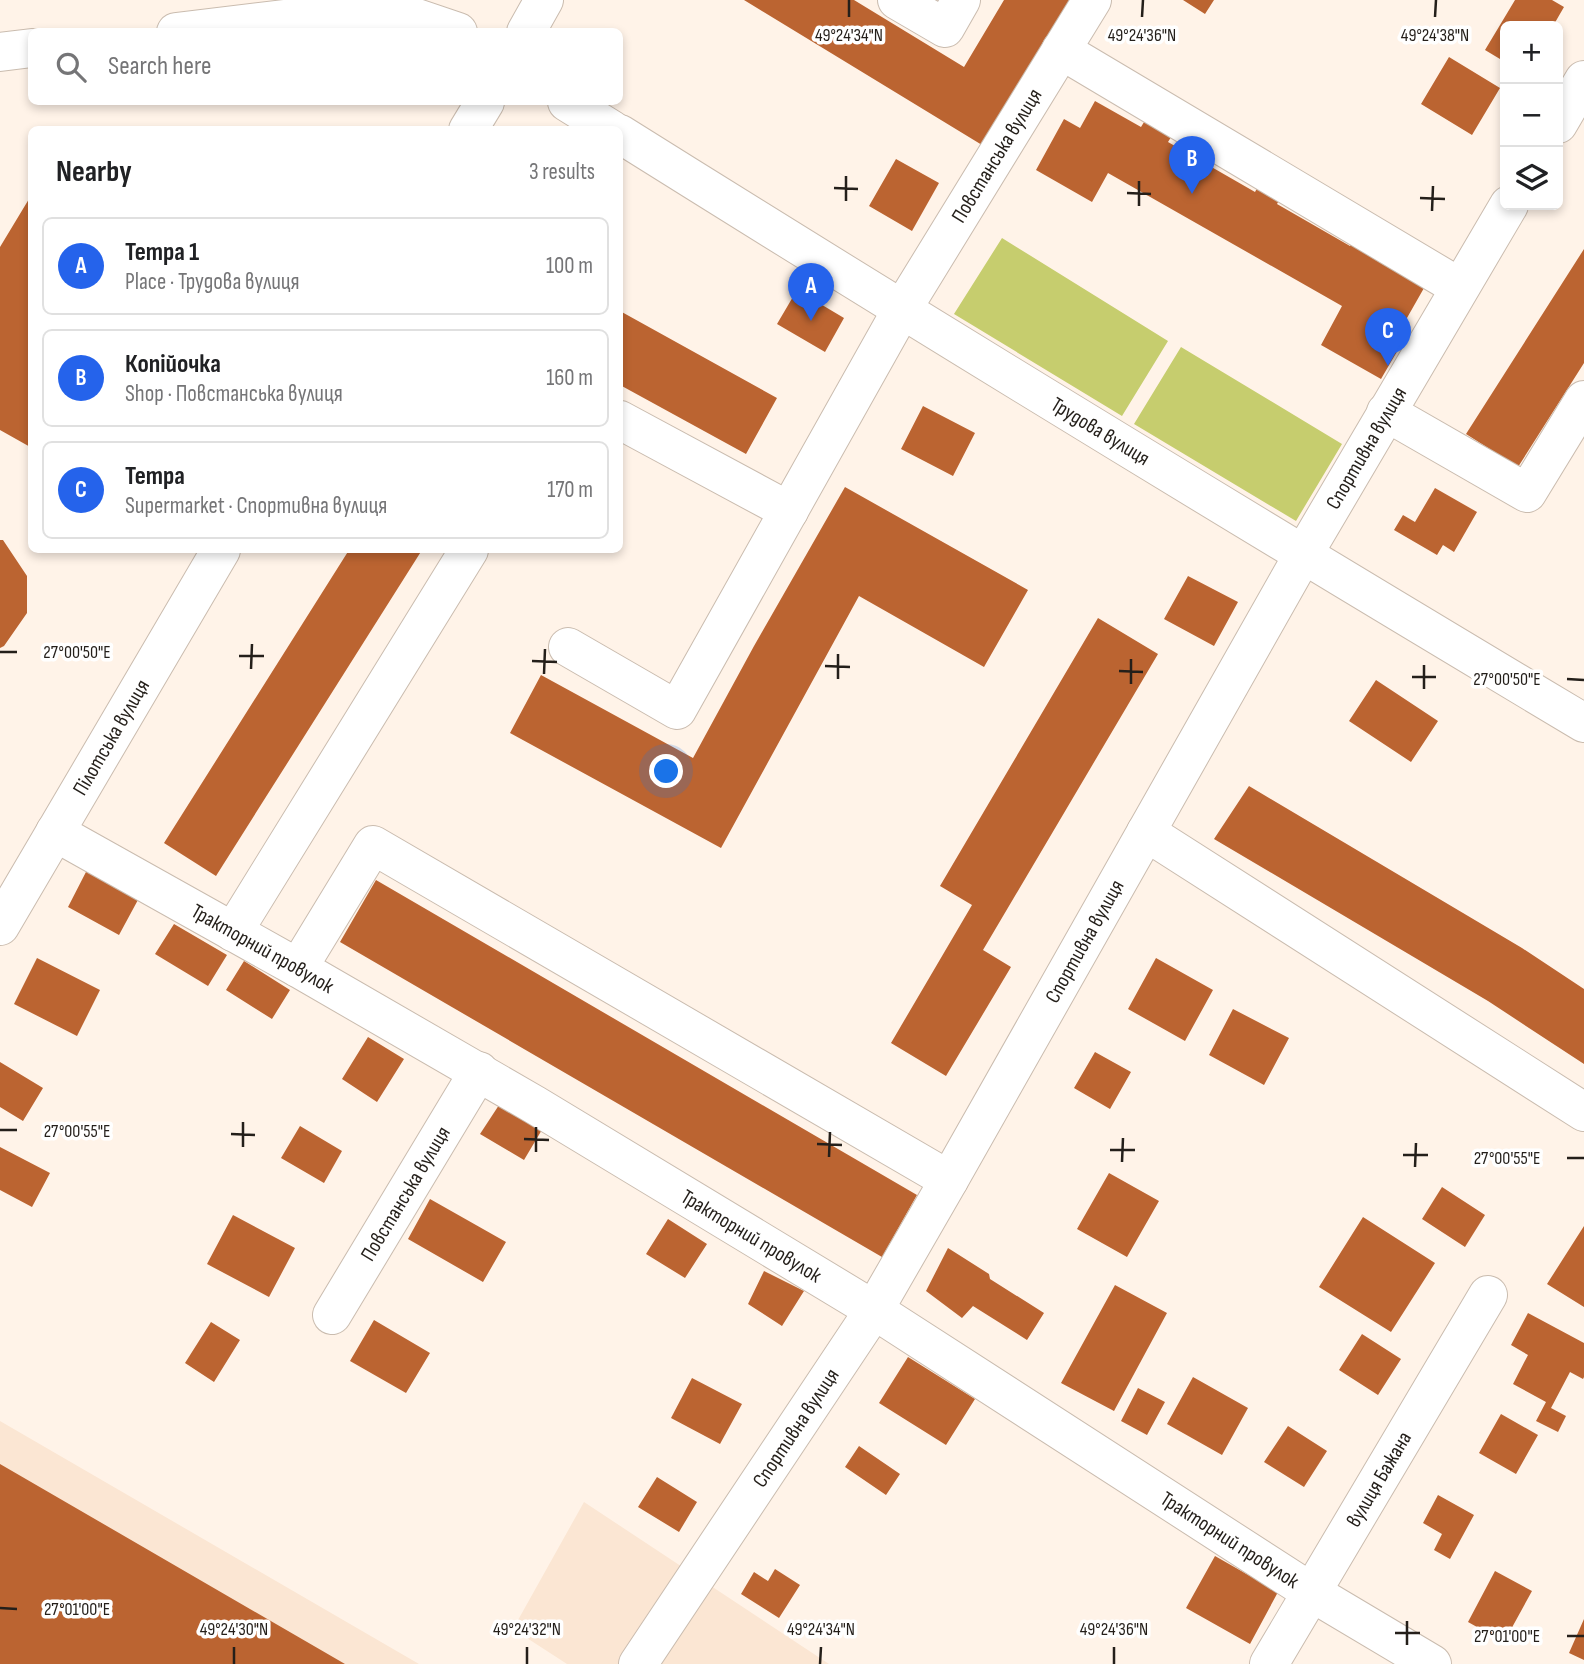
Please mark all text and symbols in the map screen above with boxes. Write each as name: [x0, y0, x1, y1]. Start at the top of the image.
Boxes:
map controls: [1500, 21, 1563, 210]
button: +: [1500, 21, 1563, 84]
text: 49°24'34"N: [815, 25, 883, 46]
text: 49°24'36"N: [1108, 25, 1176, 46]
text: 49°24'38"N: [1401, 25, 1469, 46]
search box: [28, 28, 623, 105]
icon: search: [52, 48, 90, 86]
text: Search here: [108, 51, 211, 82]
street label: Повстанська вулиця: [946, 84, 1048, 227]
button: −: [1500, 84, 1563, 147]
pin: B: [1169, 136, 1215, 194]
button: layers: [1500, 147, 1563, 210]
text: Nearby: [56, 154, 132, 190]
text: 3 results: [529, 158, 595, 186]
text: Тетра 1: [125, 237, 199, 268]
text: A: [76, 252, 86, 280]
text: 100 m: [546, 252, 593, 280]
pin: A: [788, 263, 834, 321]
text: Place · Трудова вулиця: [125, 268, 300, 296]
pin: C: [1365, 308, 1411, 366]
text: Копійочка: [125, 349, 221, 380]
text: B: [76, 364, 86, 392]
text: 160 m: [546, 364, 593, 392]
text: Shop · Повстанська вулиця: [125, 380, 343, 408]
street label: Спортивна вулиця: [1321, 383, 1412, 514]
street label: Трудова вулиця: [1046, 392, 1154, 471]
text: Тетра: [125, 461, 185, 492]
text: C: [75, 476, 87, 504]
text: 170 m: [547, 476, 593, 504]
text: Supermarket · Спортивна вулиця: [125, 492, 387, 520]
text: 27°00'50"E: [43, 642, 111, 663]
text: 27°00'50"E: [1473, 669, 1541, 690]
street label: Пілотська вулиця: [68, 675, 155, 800]
your location: [649, 754, 683, 788]
street label: Спортивна вулиця: [1040, 875, 1130, 1007]
street label: Тракторний провулок: [187, 899, 338, 999]
text: 27°00'55"E: [44, 1121, 110, 1142]
street label: Повстанська вулиця: [356, 1122, 456, 1265]
text: 27°00'55"E: [1474, 1148, 1540, 1169]
street label: Тракторний провулок: [676, 1184, 826, 1288]
street label: Спортивна вулиця: [747, 1364, 845, 1492]
street label: вулиця Бажана: [1341, 1427, 1417, 1532]
street label: Тракторний провулок: [1156, 1486, 1304, 1594]
text: 27°01'00"E: [44, 1599, 110, 1620]
text: 49°24'30"N: [200, 1619, 268, 1640]
text: 49°24'32"N: [493, 1619, 561, 1640]
text: 49°24'34"N: [787, 1619, 855, 1640]
text: 49°24'36"N: [1080, 1619, 1148, 1640]
text: 27°01'00"E: [1474, 1626, 1540, 1647]

